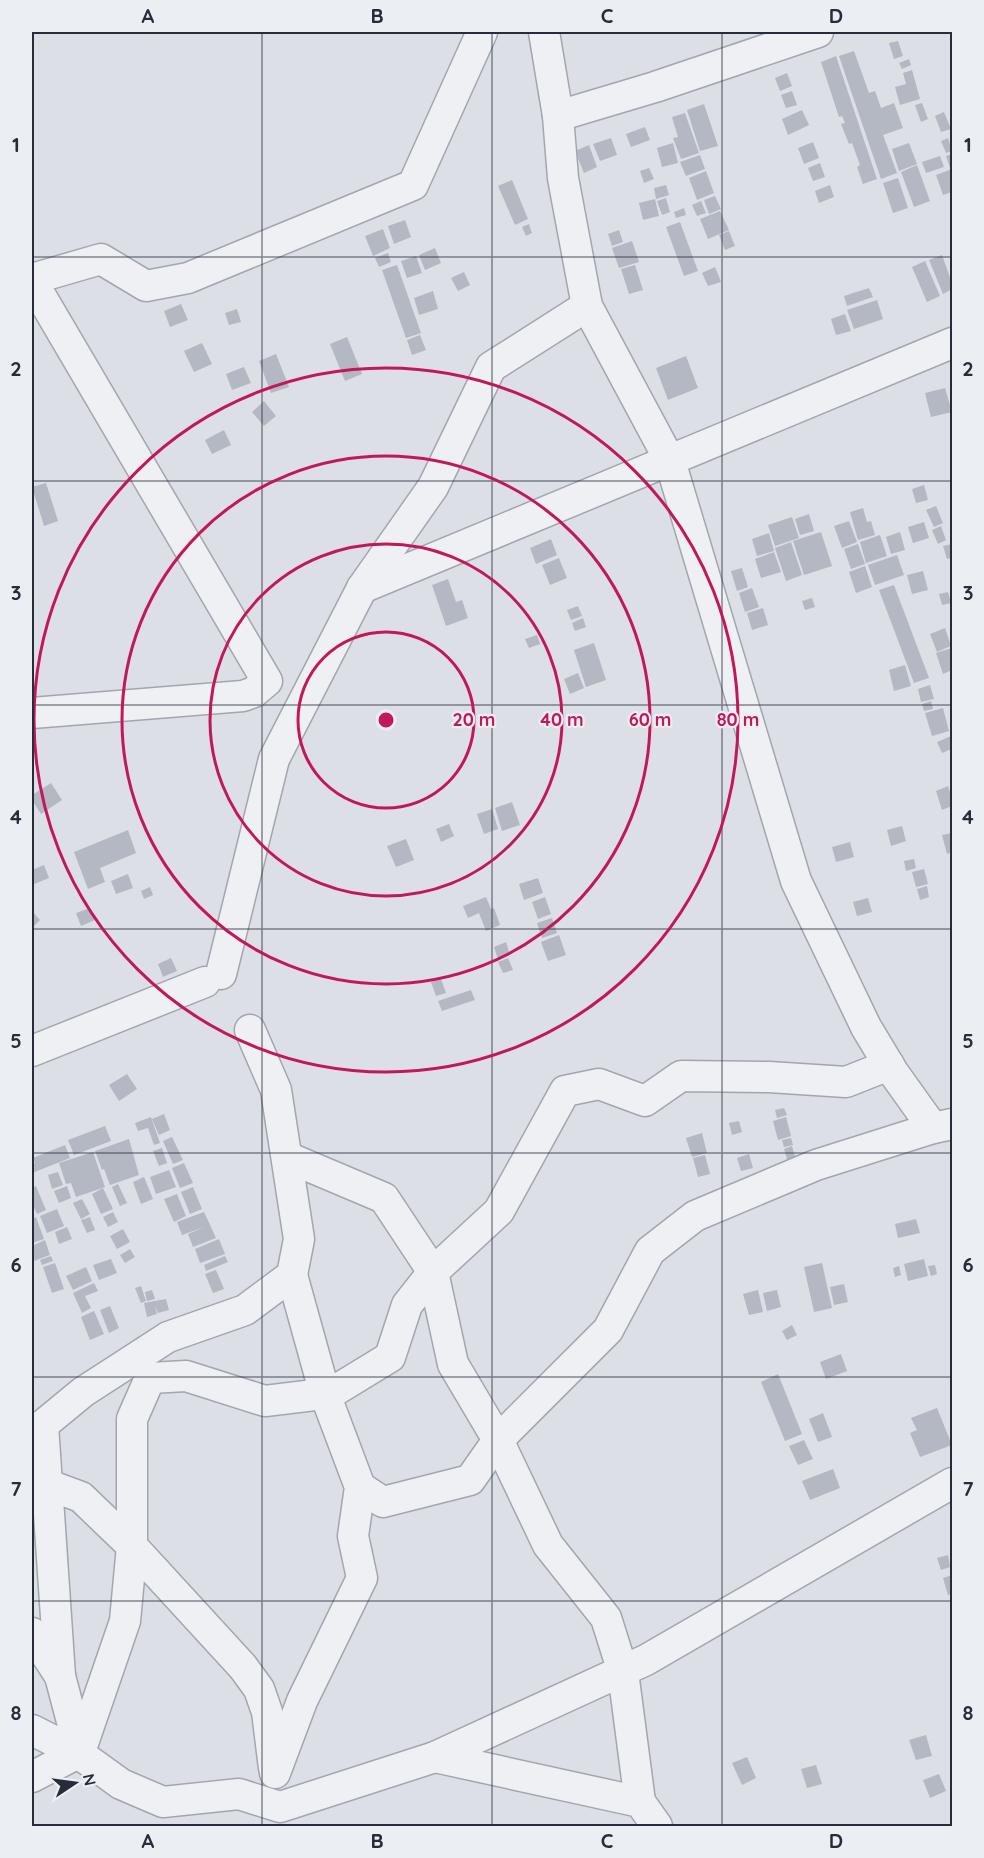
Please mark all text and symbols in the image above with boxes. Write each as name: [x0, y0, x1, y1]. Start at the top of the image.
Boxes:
text: A: [142, 3, 155, 28]
text: B: [370, 3, 384, 28]
text: C: [601, 3, 614, 28]
text: D: [829, 3, 843, 28]
text: 1: [12, 132, 20, 157]
text: 1: [964, 132, 972, 157]
text: 2: [10, 356, 22, 381]
text: 2: [962, 356, 974, 381]
text: 3: [11, 580, 21, 605]
text: 3: [963, 580, 973, 605]
text: 20 m: [453, 708, 495, 731]
text: 40 m: [540, 708, 584, 731]
text: 60 m: [629, 708, 671, 731]
text: 80 m: [717, 708, 759, 731]
centre of rings: [376, 710, 396, 730]
text: 4: [10, 804, 22, 829]
text: 4: [962, 804, 974, 829]
text: 5: [10, 1028, 22, 1053]
text: 5: [962, 1028, 974, 1053]
text: 6: [10, 1252, 22, 1277]
text: 6: [962, 1252, 974, 1277]
text: 7: [11, 1476, 22, 1501]
text: 7: [963, 1476, 974, 1501]
text: 8: [11, 1700, 22, 1725]
text: 8: [963, 1700, 974, 1725]
north arrow: [45, 1753, 105, 1813]
text: N: [79, 1772, 101, 1788]
text: A: [142, 1828, 155, 1853]
text: B: [370, 1828, 384, 1853]
text: C: [601, 1828, 614, 1853]
text: D: [829, 1828, 843, 1853]

